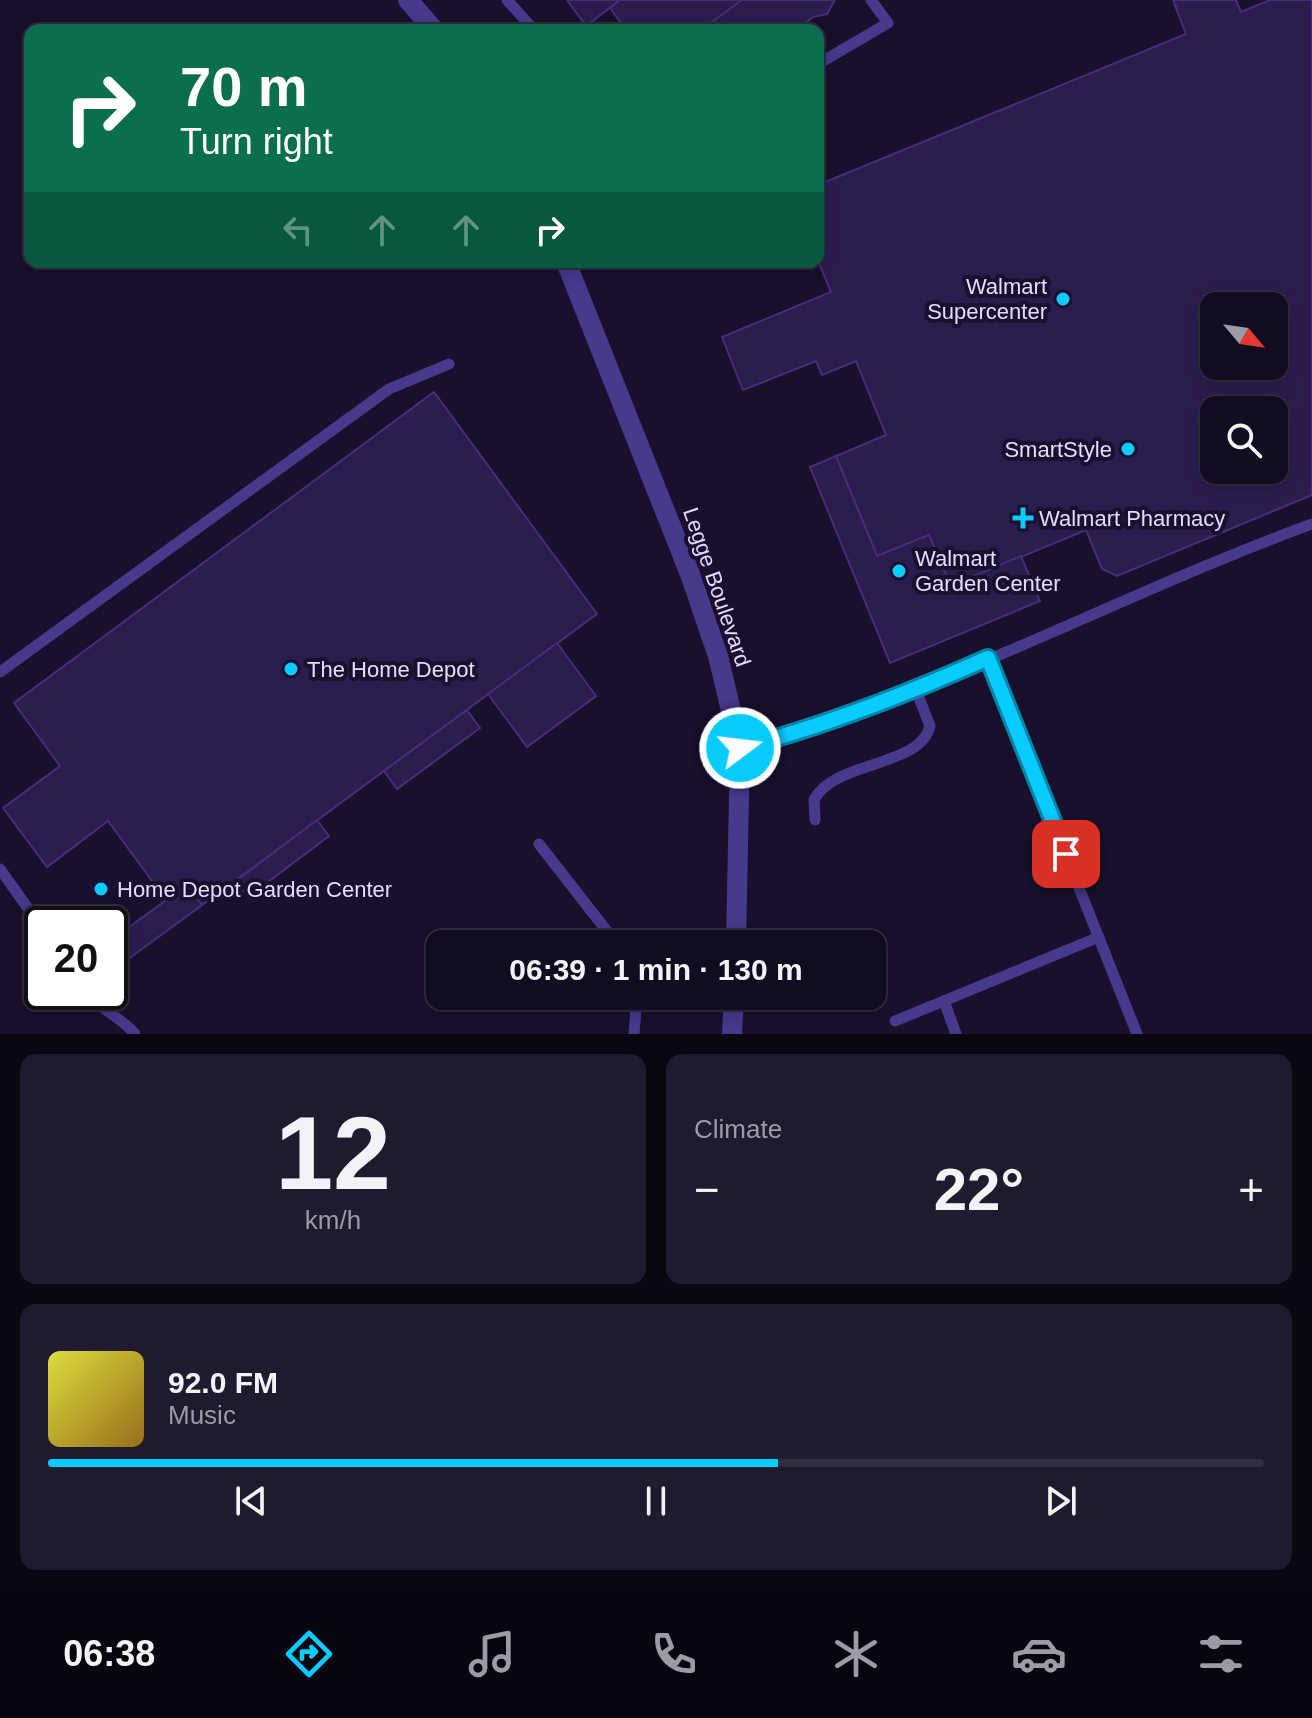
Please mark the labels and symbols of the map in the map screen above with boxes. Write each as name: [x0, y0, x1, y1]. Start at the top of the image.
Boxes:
place label: Walmart Supercenter: [927, 274, 1047, 324]
marker: Walmart Supercenter: [1054, 290, 1072, 308]
north arrow: [1200, 292, 1288, 380]
place label: SmartStyle: [1004, 437, 1112, 462]
marker: SmartStyle: [1119, 440, 1137, 458]
street label: Legge Boulevard: [678, 504, 756, 670]
place label: Walmart Pharmacy: [1039, 506, 1225, 531]
marker: Walmart Pharmacy: [1014, 509, 1032, 527]
place label: Walmart Garden Center: [915, 546, 1061, 596]
marker: Walmart Garden Center: [890, 562, 908, 580]
place label: The Home Depot: [307, 657, 475, 682]
marker: The Home Depot: [282, 660, 300, 678]
position arrow: [698, 706, 782, 790]
pin: [1032, 820, 1100, 888]
place label: Home Depot Garden Center: [117, 877, 392, 902]
marker: Home Depot Garden Center: [92, 880, 110, 898]
speed limit sign: 20: [24, 906, 128, 1010]

